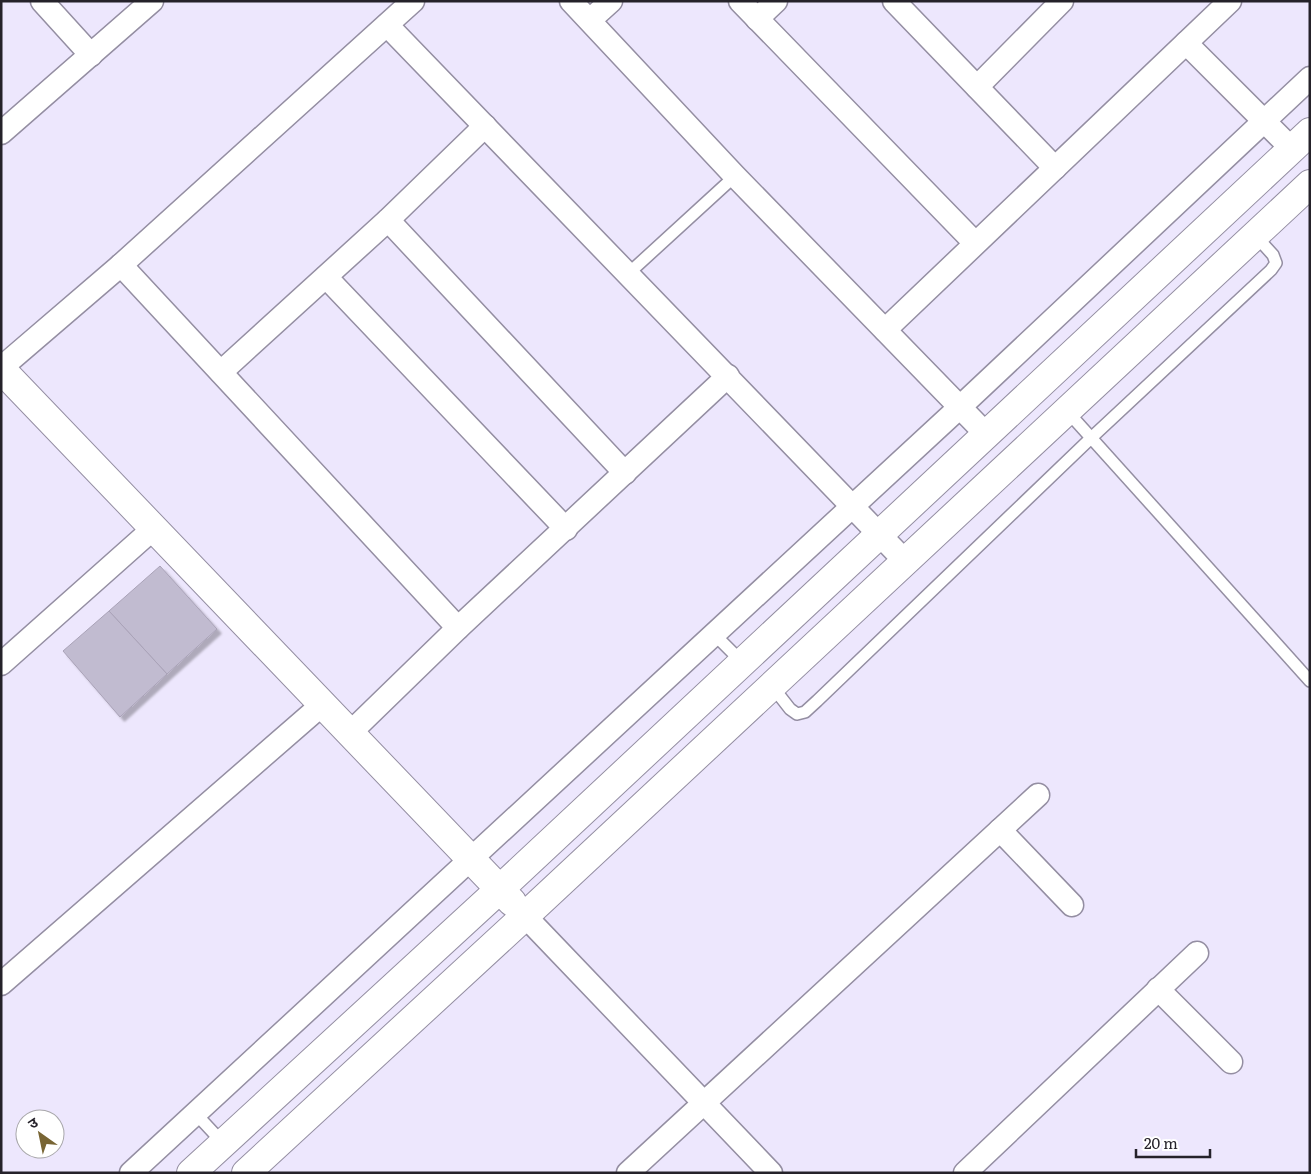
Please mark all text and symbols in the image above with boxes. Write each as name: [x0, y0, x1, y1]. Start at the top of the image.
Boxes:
north arrow: [15, 1109, 65, 1159]
text: उ: [23, 1111, 42, 1133]
scale bar: [1136, 1126, 1210, 1158]
text: 20 m: [1144, 1131, 1178, 1154]

